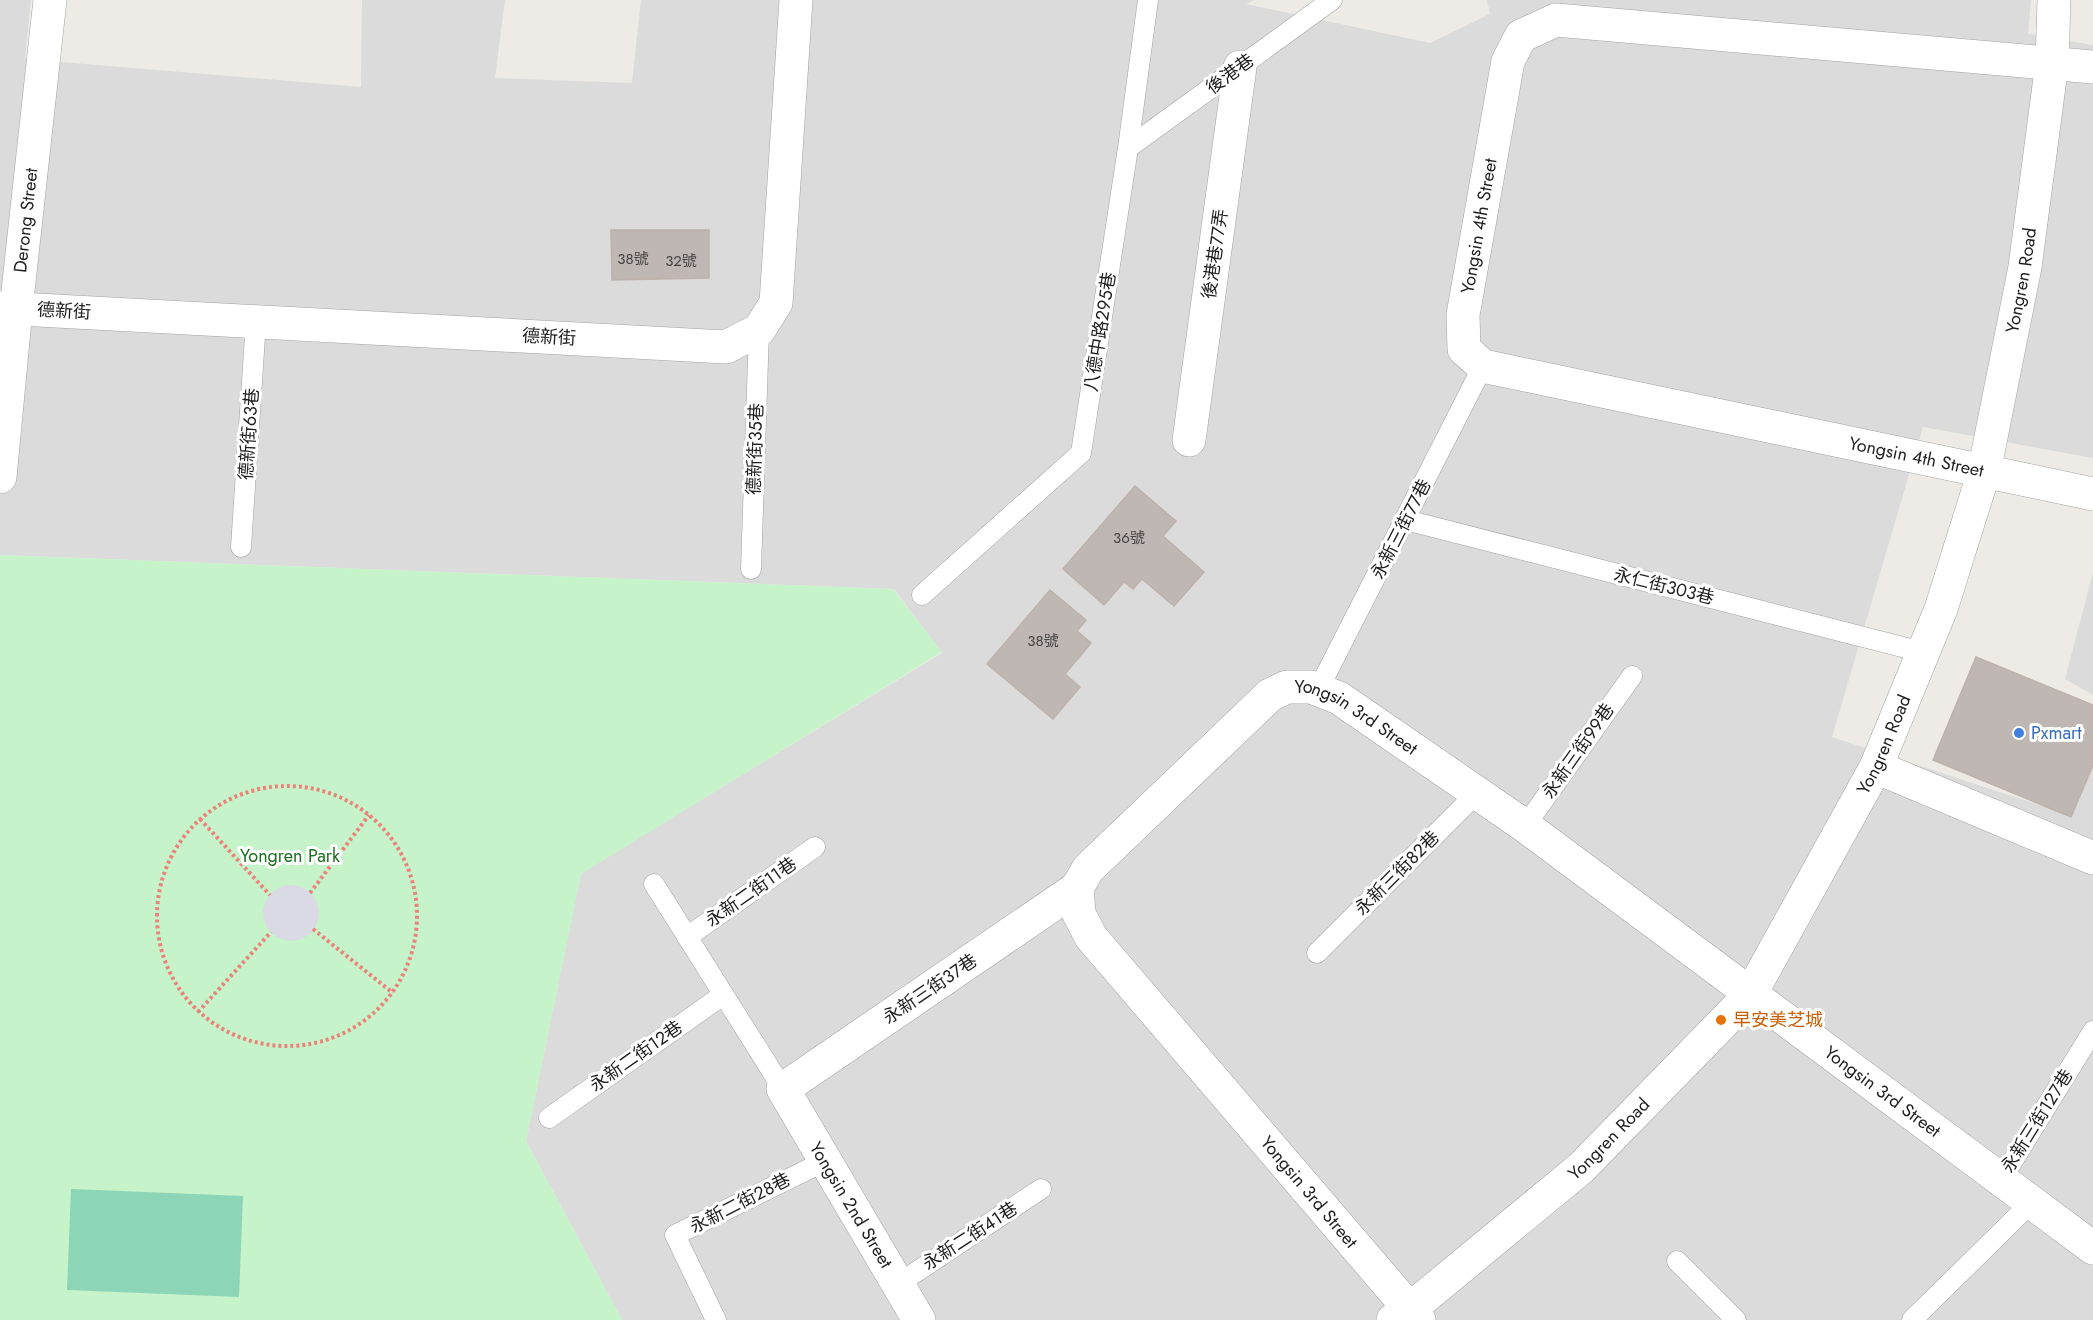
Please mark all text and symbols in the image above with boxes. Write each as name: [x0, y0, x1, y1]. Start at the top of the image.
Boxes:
street label: 後港巷: [1201, 48, 1259, 100]
street label: Yongsin 4th Street: [1454, 156, 1504, 296]
street label: Derong Street: [7, 166, 45, 274]
street label: 後港巷77弄: [1196, 207, 1234, 301]
street label: Yongren Road: [1999, 226, 2043, 335]
house number: 38號: [617, 248, 649, 270]
house number: 32號: [665, 250, 697, 272]
street label: 八德中路295巷: [1078, 270, 1122, 394]
street label: 德新街: [36, 297, 92, 325]
street label: 德新街: [521, 323, 577, 351]
street label: 德新街63巷: [233, 387, 265, 481]
street label: 德新街35巷: [740, 403, 770, 495]
street label: Yongsin 4th Street: [1846, 430, 1987, 484]
street label: 永新三街77巷: [1365, 475, 1437, 583]
house number: 36號: [1113, 527, 1145, 549]
street label: 永仁街303巷: [1611, 561, 1717, 611]
house number: 38號: [1027, 630, 1059, 652]
street label: Yongsin 3rd Street: [1295, 674, 1423, 762]
street label: Yongren Road: [1850, 691, 1917, 799]
street label: 永新三街99巷: [1536, 698, 1620, 804]
place label: Pxmart: [2031, 720, 2082, 746]
marker: Pxmart: [2012, 726, 2026, 740]
street label: 永新三街82巷: [1349, 825, 1445, 921]
park label: Yongren Park: [240, 843, 340, 869]
street label: 永新二街11巷: [700, 851, 802, 933]
street label: 永新三街37巷: [878, 948, 982, 1030]
place label: 早安美芝城: [1733, 1007, 1823, 1033]
marker: 早安美芝城: [1714, 1013, 1728, 1027]
street label: 永新二街12巷: [584, 1014, 688, 1098]
street label: Yongsin 3rd Street: [1819, 1040, 1947, 1144]
street label: 永新三街127巷: [1995, 1064, 2079, 1178]
street label: Yongren Road: [1562, 1092, 1656, 1186]
street label: Yongsin 3rd Street: [1254, 1130, 1364, 1254]
street label: Yongsin 2nd Street: [803, 1137, 899, 1274]
street label: 永新二街28巷: [685, 1166, 795, 1240]
street label: 永新二街41巷: [917, 1196, 1023, 1276]

